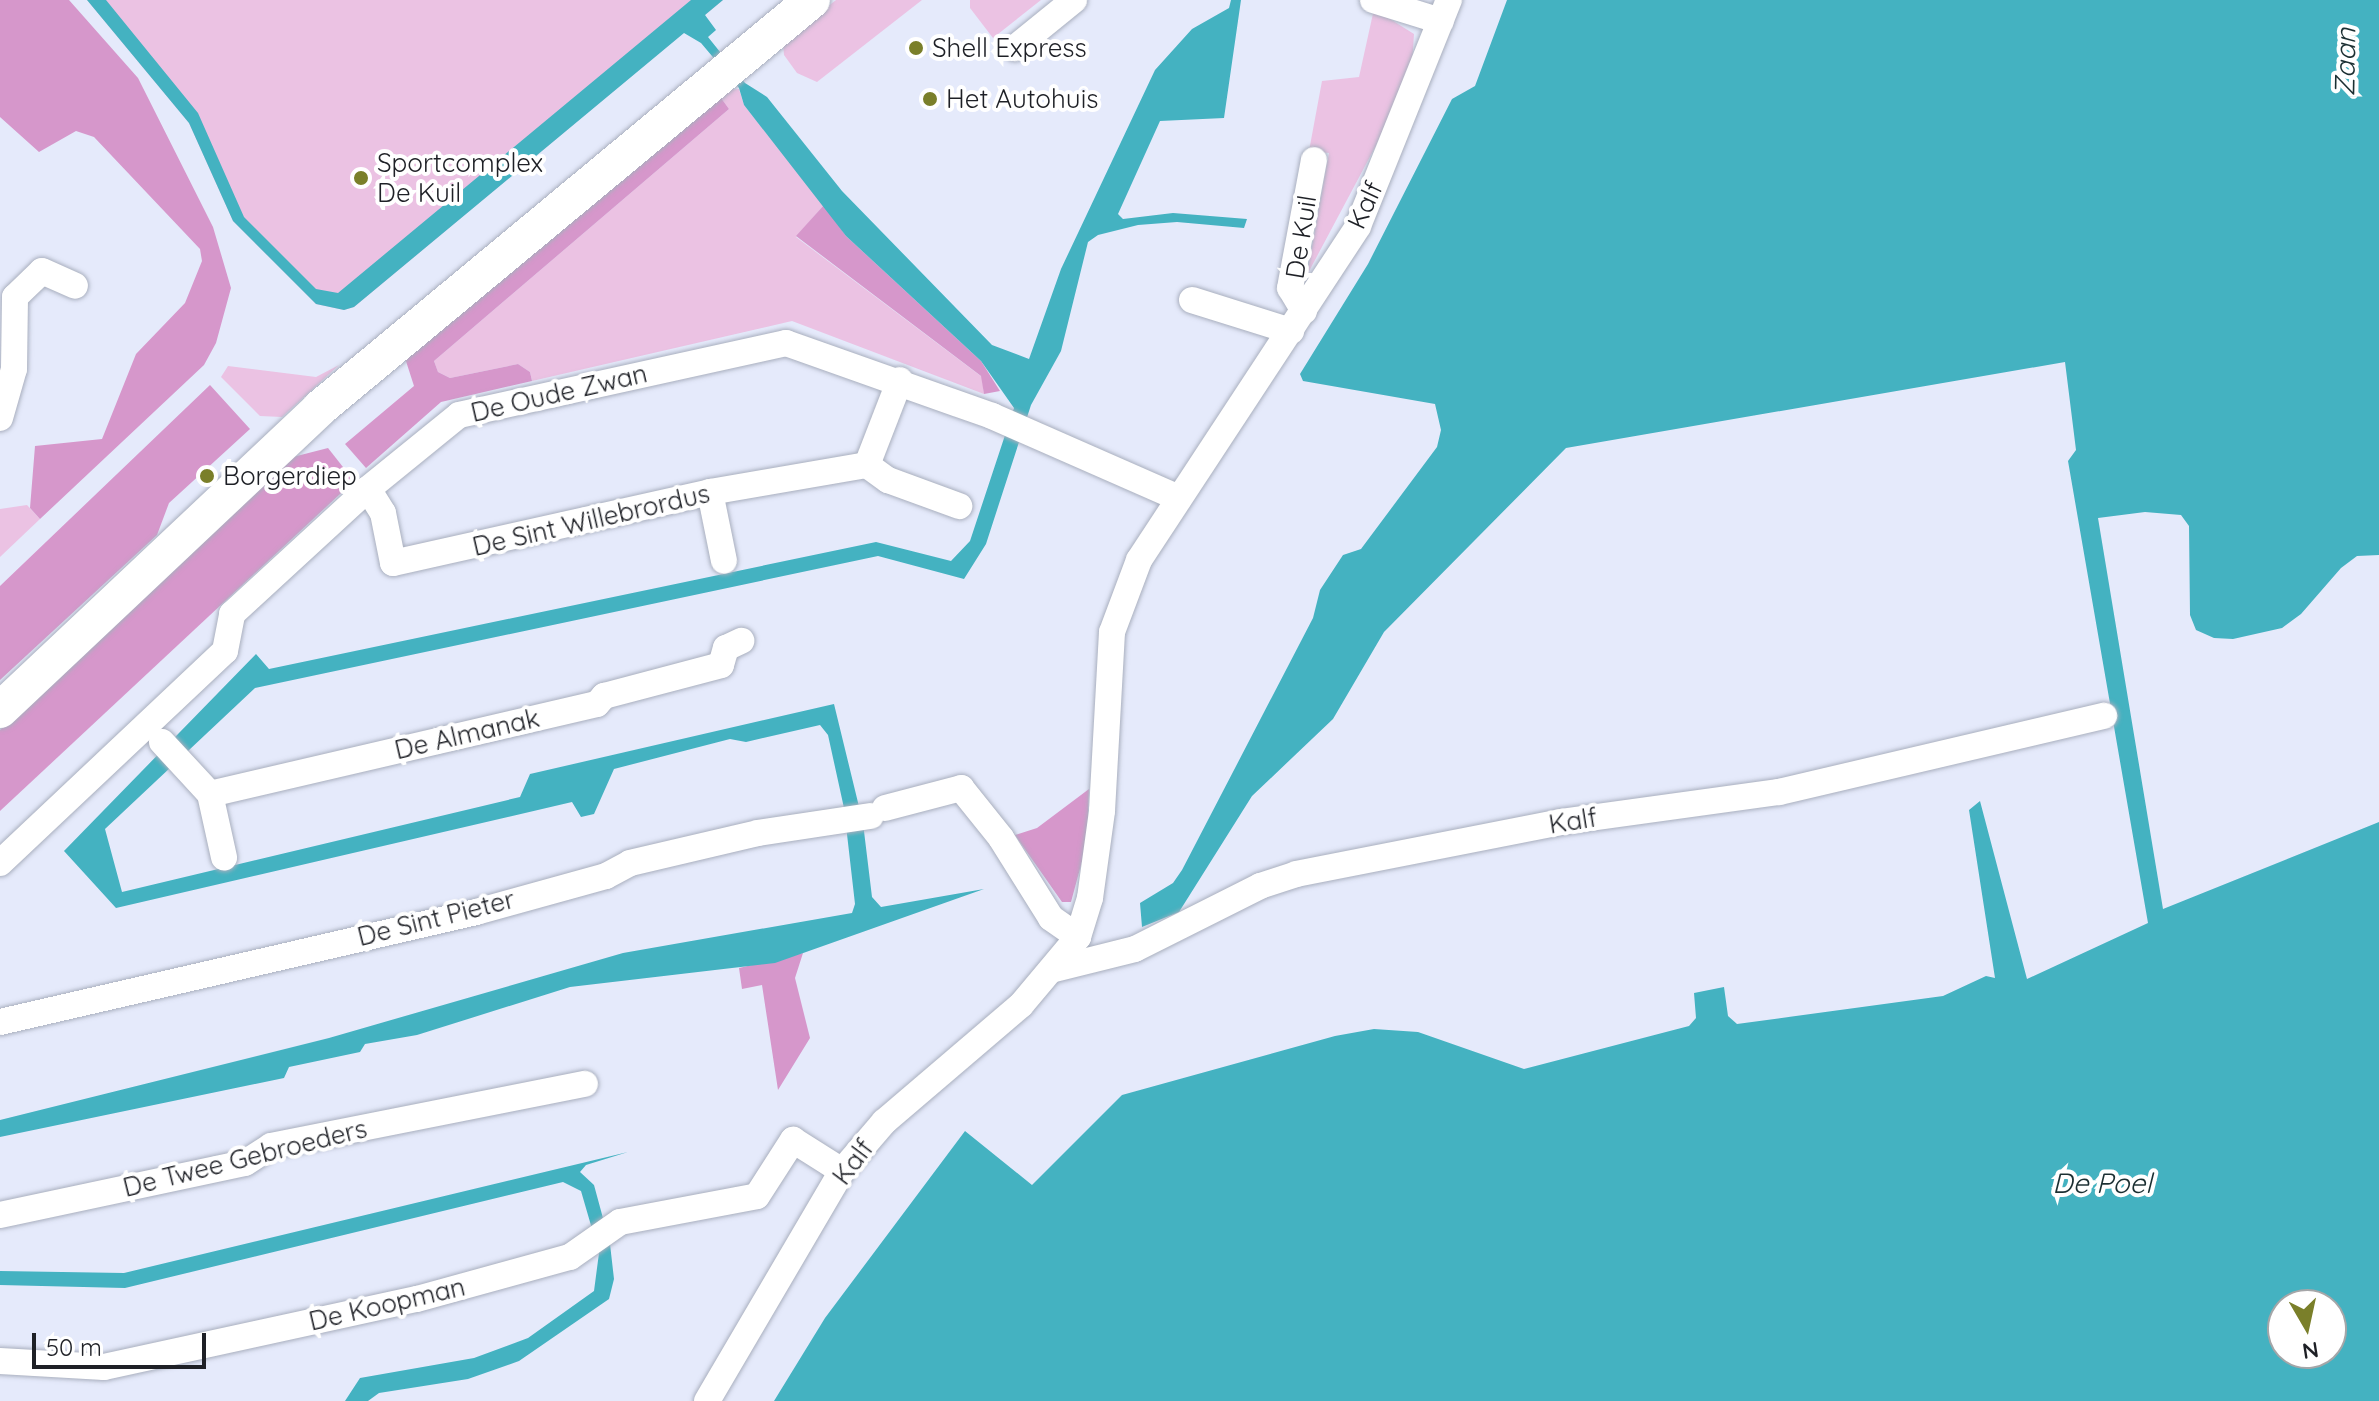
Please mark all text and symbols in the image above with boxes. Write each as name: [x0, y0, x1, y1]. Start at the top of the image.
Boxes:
water label: Zaan: [2328, 27, 2362, 97]
place label: Shell Express: [932, 32, 1087, 64]
marker: Shell Express: [907, 39, 925, 57]
place label: Het Autohuis: [946, 83, 1098, 115]
marker: Het Autohuis: [921, 90, 939, 108]
place label: Sportcomplex De Kuil: [377, 147, 543, 208]
marker: Sportcomplex De Kuil: [352, 169, 370, 187]
street label: Kalf: [1341, 176, 1389, 234]
street label: De Kuil: [1279, 193, 1323, 281]
street label: De Oude Zwan: [468, 358, 650, 428]
place label: Borgerdiep: [223, 460, 357, 492]
marker: Borgerdiep: [198, 467, 216, 485]
street label: De Sint Willebrordus: [469, 478, 713, 562]
street label: De Almanak: [392, 702, 542, 766]
street label: Kalf: [1547, 802, 1599, 840]
street label: De Sint Pieter: [354, 883, 518, 953]
street label: De Twee Gebroeders: [120, 1113, 370, 1203]
street label: Kalf: [826, 1133, 880, 1191]
water label: De Poel: [2052, 1166, 2152, 1200]
street label: De Koopman: [306, 1271, 468, 1337]
north arrow: [2267, 1289, 2347, 1369]
scale bar: [36, 1317, 210, 1367]
text: 50 m: [46, 1332, 102, 1362]
text: N: [2300, 1336, 2321, 1366]

